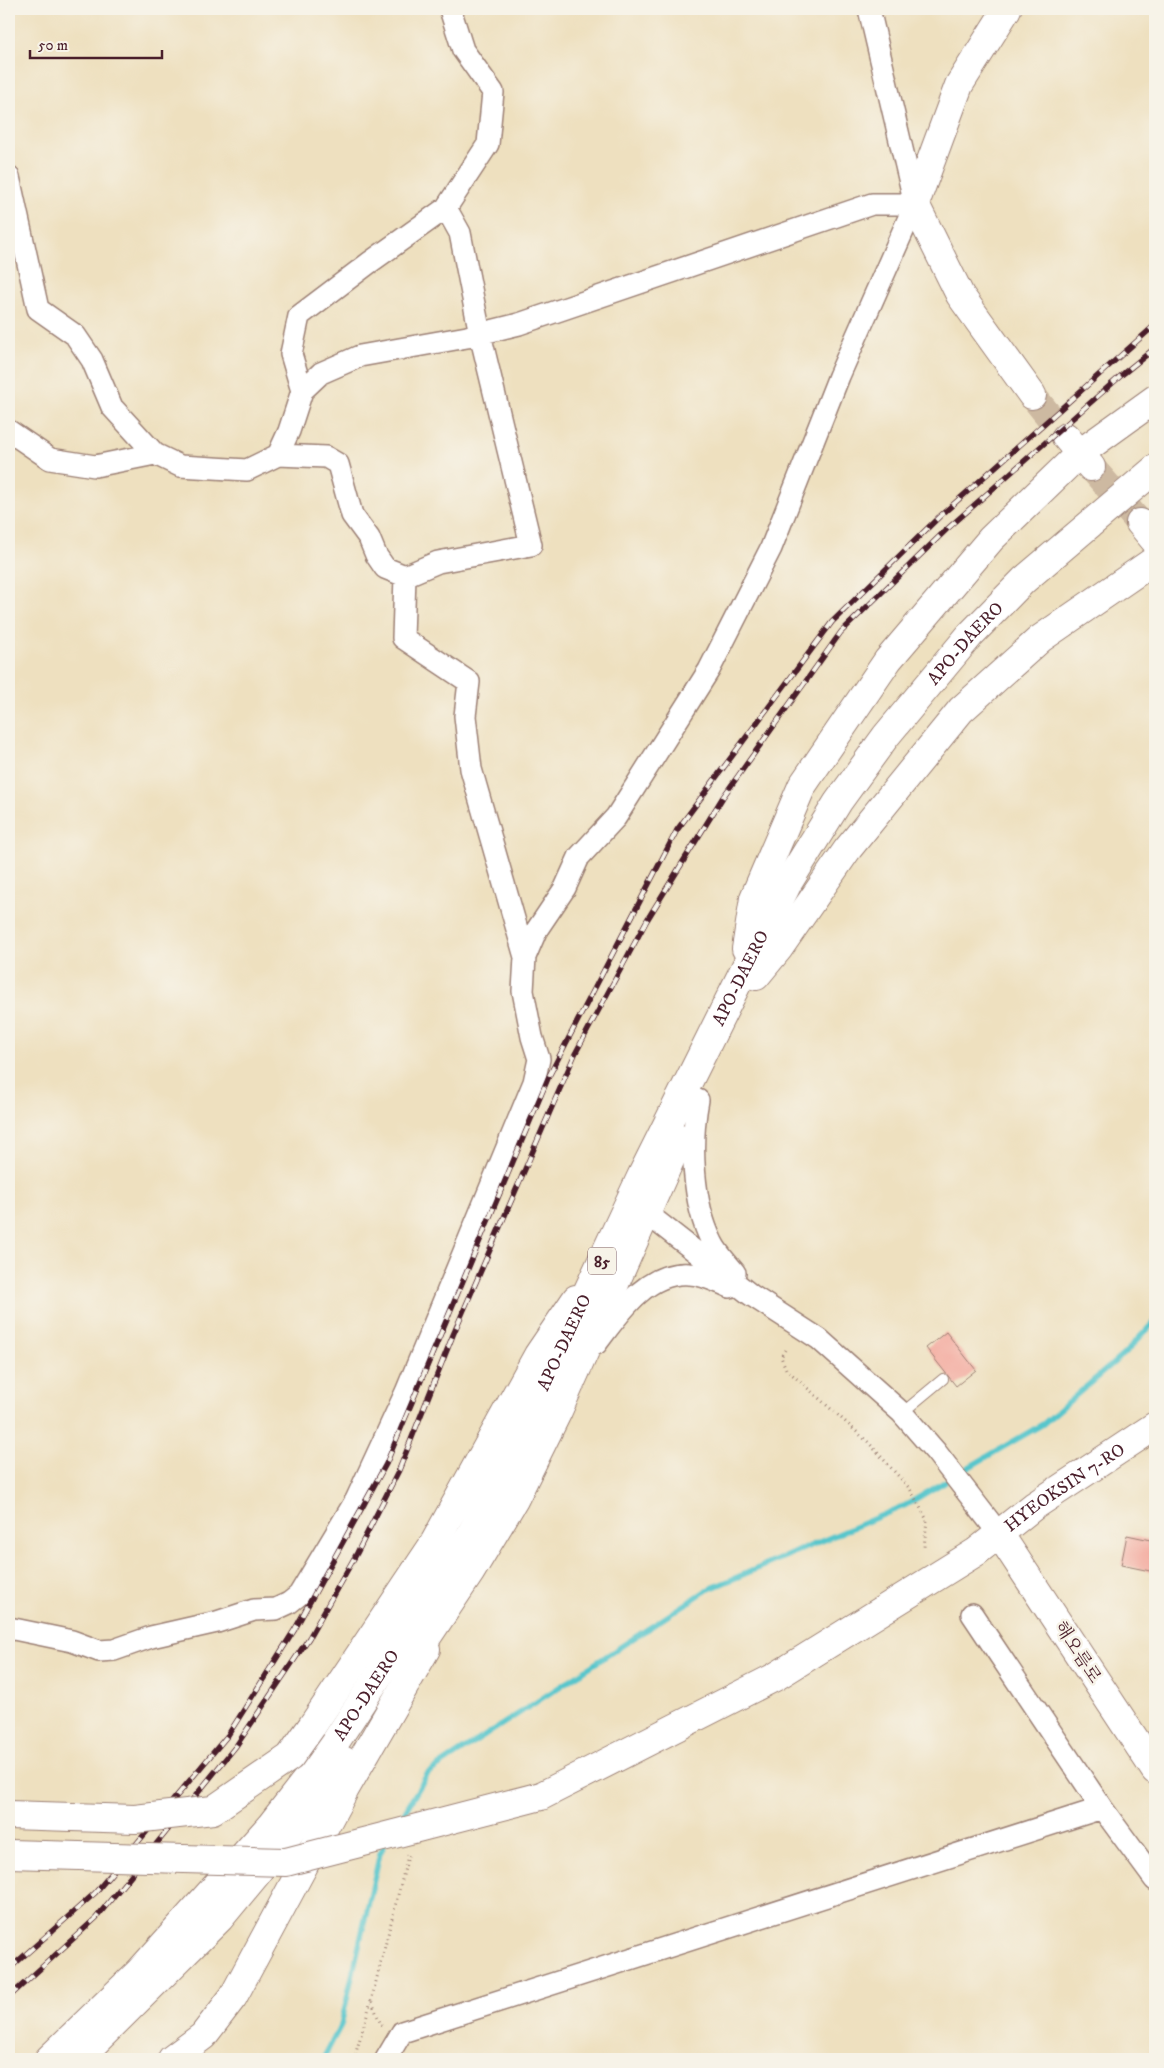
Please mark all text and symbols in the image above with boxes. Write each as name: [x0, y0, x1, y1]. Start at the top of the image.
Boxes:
scale bar: [30, 28, 162, 60]
text: 50 m: [38, 36, 68, 55]
street label: APO-DAERO: [923, 598, 1008, 690]
street label: APO-DAERO: [708, 927, 774, 1030]
road number: 85: [588, 1248, 616, 1274]
street label: APO-DAERO: [533, 1291, 597, 1395]
street label: HYEOKSIN 7-RO: [1000, 1439, 1129, 1537]
street label: 해오름로: [1049, 1617, 1105, 1688]
street label: APO-DAERO: [329, 1646, 404, 1745]

